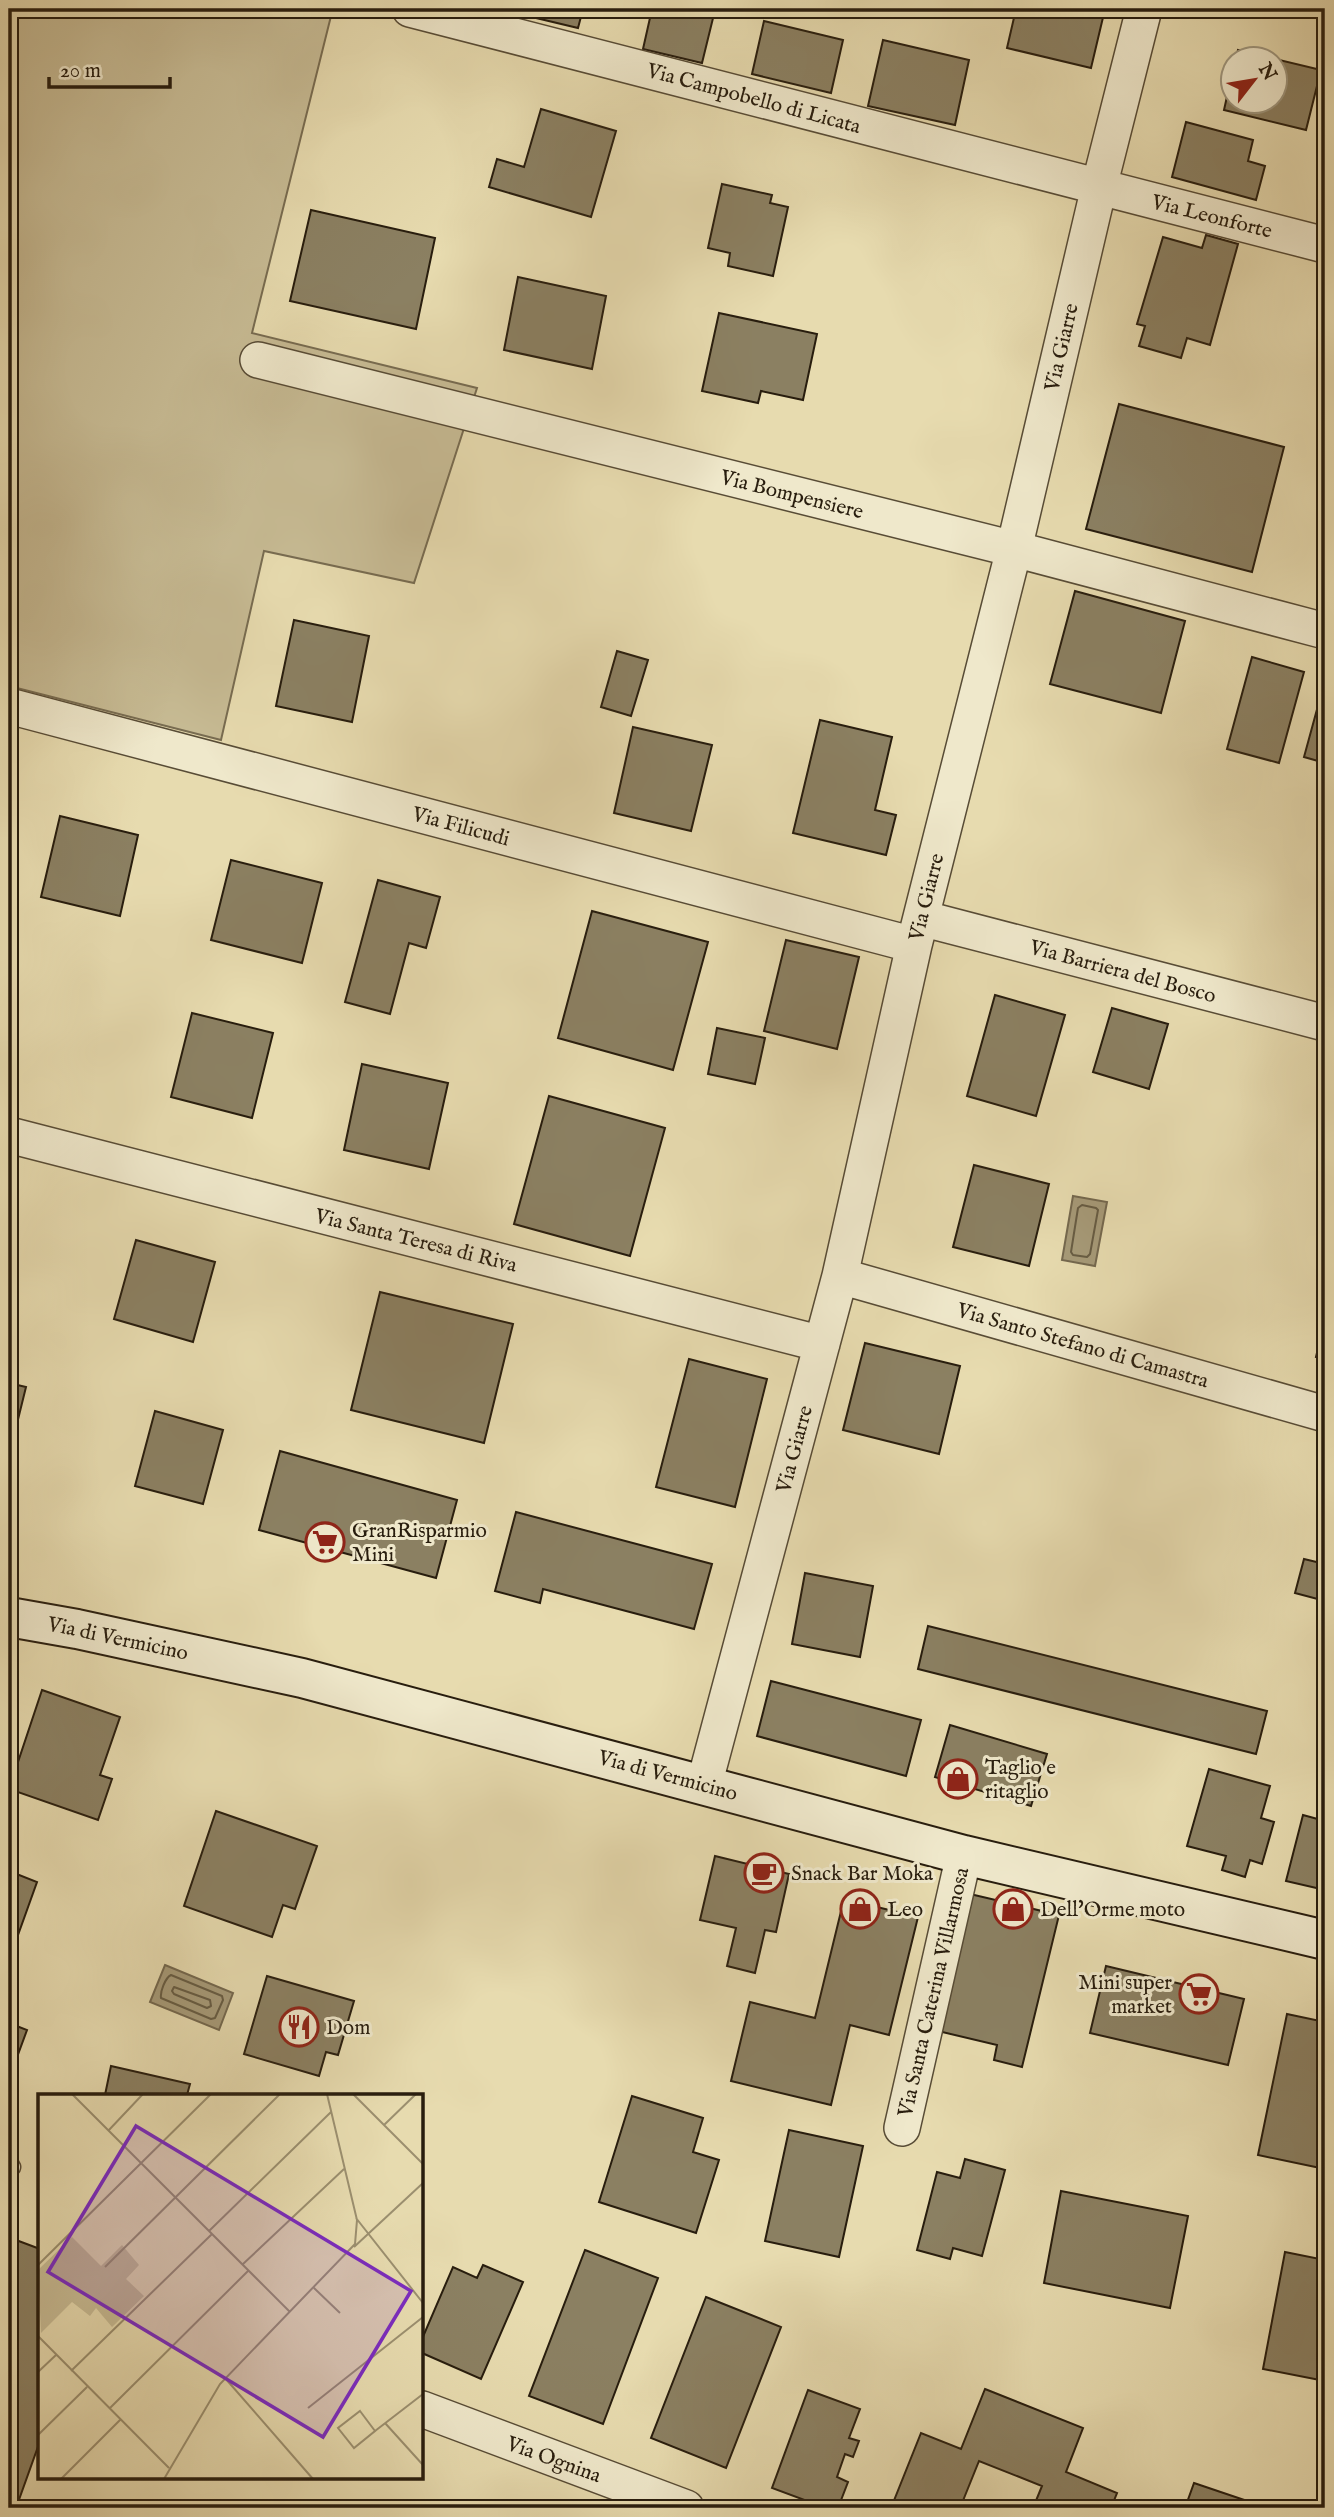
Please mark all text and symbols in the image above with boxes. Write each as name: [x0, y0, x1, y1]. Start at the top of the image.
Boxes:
scale bar: [49, 46, 170, 90]
north arrow: [1218, 46, 1288, 116]
text: 20 m: [60, 58, 101, 85]
street label: Via Campobello di Licata: [643, 58, 864, 141]
text: N: [1252, 58, 1282, 86]
street label: Via Leonforte: [1147, 189, 1275, 246]
street label: Via Giarre: [1039, 300, 1086, 395]
street label: Via Bompensiere: [716, 464, 866, 526]
street label: Via Filicudi: [408, 801, 512, 853]
street label: Via Giarre: [903, 850, 951, 945]
street label: Via Barriera del Bosco: [1025, 934, 1219, 1010]
street label: Via Santa Teresa di Riva: [311, 1203, 520, 1280]
street label: Via Santo Stefano di Camastra: [953, 1297, 1212, 1396]
street label: Via Giarre: [771, 1402, 820, 1497]
place label: GranRisparmio Mini: [352, 1518, 487, 1569]
supermarket icon: GranRisparmio Mini: [304, 1521, 346, 1563]
street label: Via di Vermicino: [44, 1611, 191, 1668]
street label: Via di Vermicino: [594, 1745, 740, 1808]
place label: Taglio e ritaglio: [985, 1755, 1056, 1806]
shop icon: Taglio e ritaglio: [937, 1758, 979, 1800]
cafe icon: Snack Bar Moka: [743, 1852, 785, 1894]
place label: Snack Bar Moka: [791, 1861, 934, 1888]
street label: Via Santa Caterina Villarmosa: [892, 1864, 977, 2121]
shop icon: Leo: [839, 1888, 881, 1930]
shop icon: Dell'Orme moto: [992, 1888, 1034, 1930]
place label: Leo: [887, 1897, 923, 1924]
place label: Dell'Orme moto: [1040, 1897, 1185, 1924]
place label: Mini super market: [1078, 1970, 1172, 2021]
supermarket icon: Mini super market: [1178, 1973, 1220, 2015]
restaurant icon: Dom: [278, 2006, 320, 2048]
place label: Dom: [326, 2015, 370, 2042]
inset map: [38, 2094, 424, 2478]
street label: Via Ognina: [501, 2430, 605, 2490]

